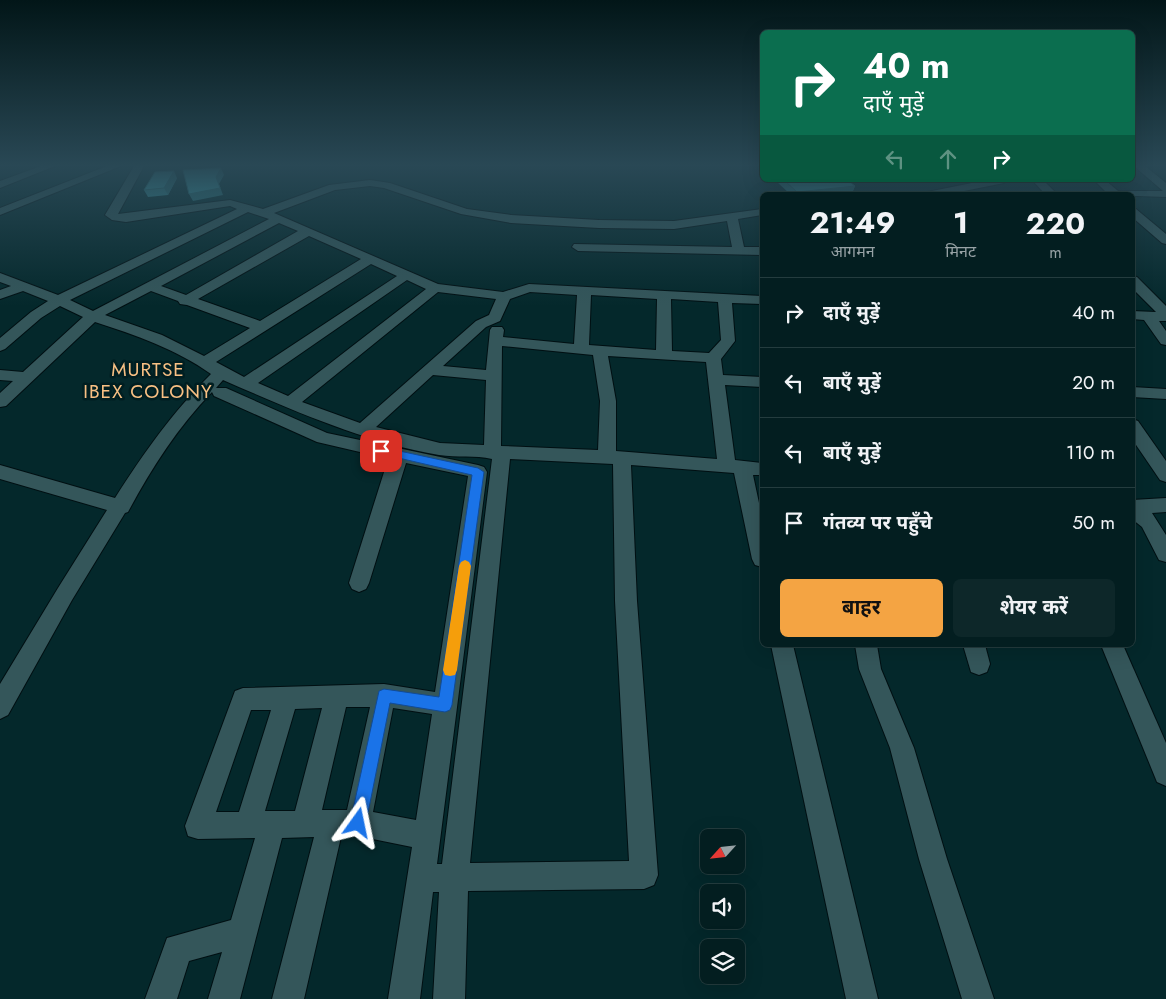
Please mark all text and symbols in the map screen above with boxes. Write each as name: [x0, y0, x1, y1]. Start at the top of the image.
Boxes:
text: 40 m: [863, 41, 950, 91]
icon: right: [780, 50, 845, 115]
text: दाएँ मुड़ें: [863, 87, 924, 119]
icon: left: [881, 145, 909, 173]
icon: ahead: [934, 145, 962, 173]
icon: right: [987, 145, 1015, 173]
text: 21:49: [810, 201, 895, 244]
text: 1: [953, 201, 968, 244]
text: 220: [1026, 202, 1085, 245]
text: आगमन: [831, 240, 875, 263]
text: मिनट: [945, 240, 976, 263]
text: m: [1049, 241, 1062, 264]
icon: right: [780, 299, 808, 327]
text: दाएँ मुड़ें: [823, 299, 880, 326]
text: 40 m: [1072, 299, 1115, 326]
district label: MURTSE IBEX COLONY: [83, 356, 213, 405]
icon: left: [780, 369, 808, 397]
text: बाएँ मुड़ें: [823, 369, 881, 396]
text: 20 m: [1072, 369, 1115, 396]
pin: [360, 430, 402, 472]
icon: arrive: [367, 437, 395, 465]
icon: left: [780, 439, 808, 467]
text: बाएँ मुड़ें: [823, 439, 881, 466]
text: 110 m: [1066, 439, 1115, 466]
icon: arrive: [780, 509, 808, 537]
text: गंतव्य पर पहुँचे: [823, 509, 932, 536]
text: 50 m: [1072, 509, 1115, 536]
button: बाहर: [780, 579, 943, 637]
button: शेयर करें: [953, 579, 1115, 637]
position arrow: [331, 796, 383, 848]
north arrow: [700, 829, 745, 874]
map controls: [700, 829, 745, 984]
button: sound: [700, 884, 745, 929]
button: layers: [700, 939, 745, 984]

